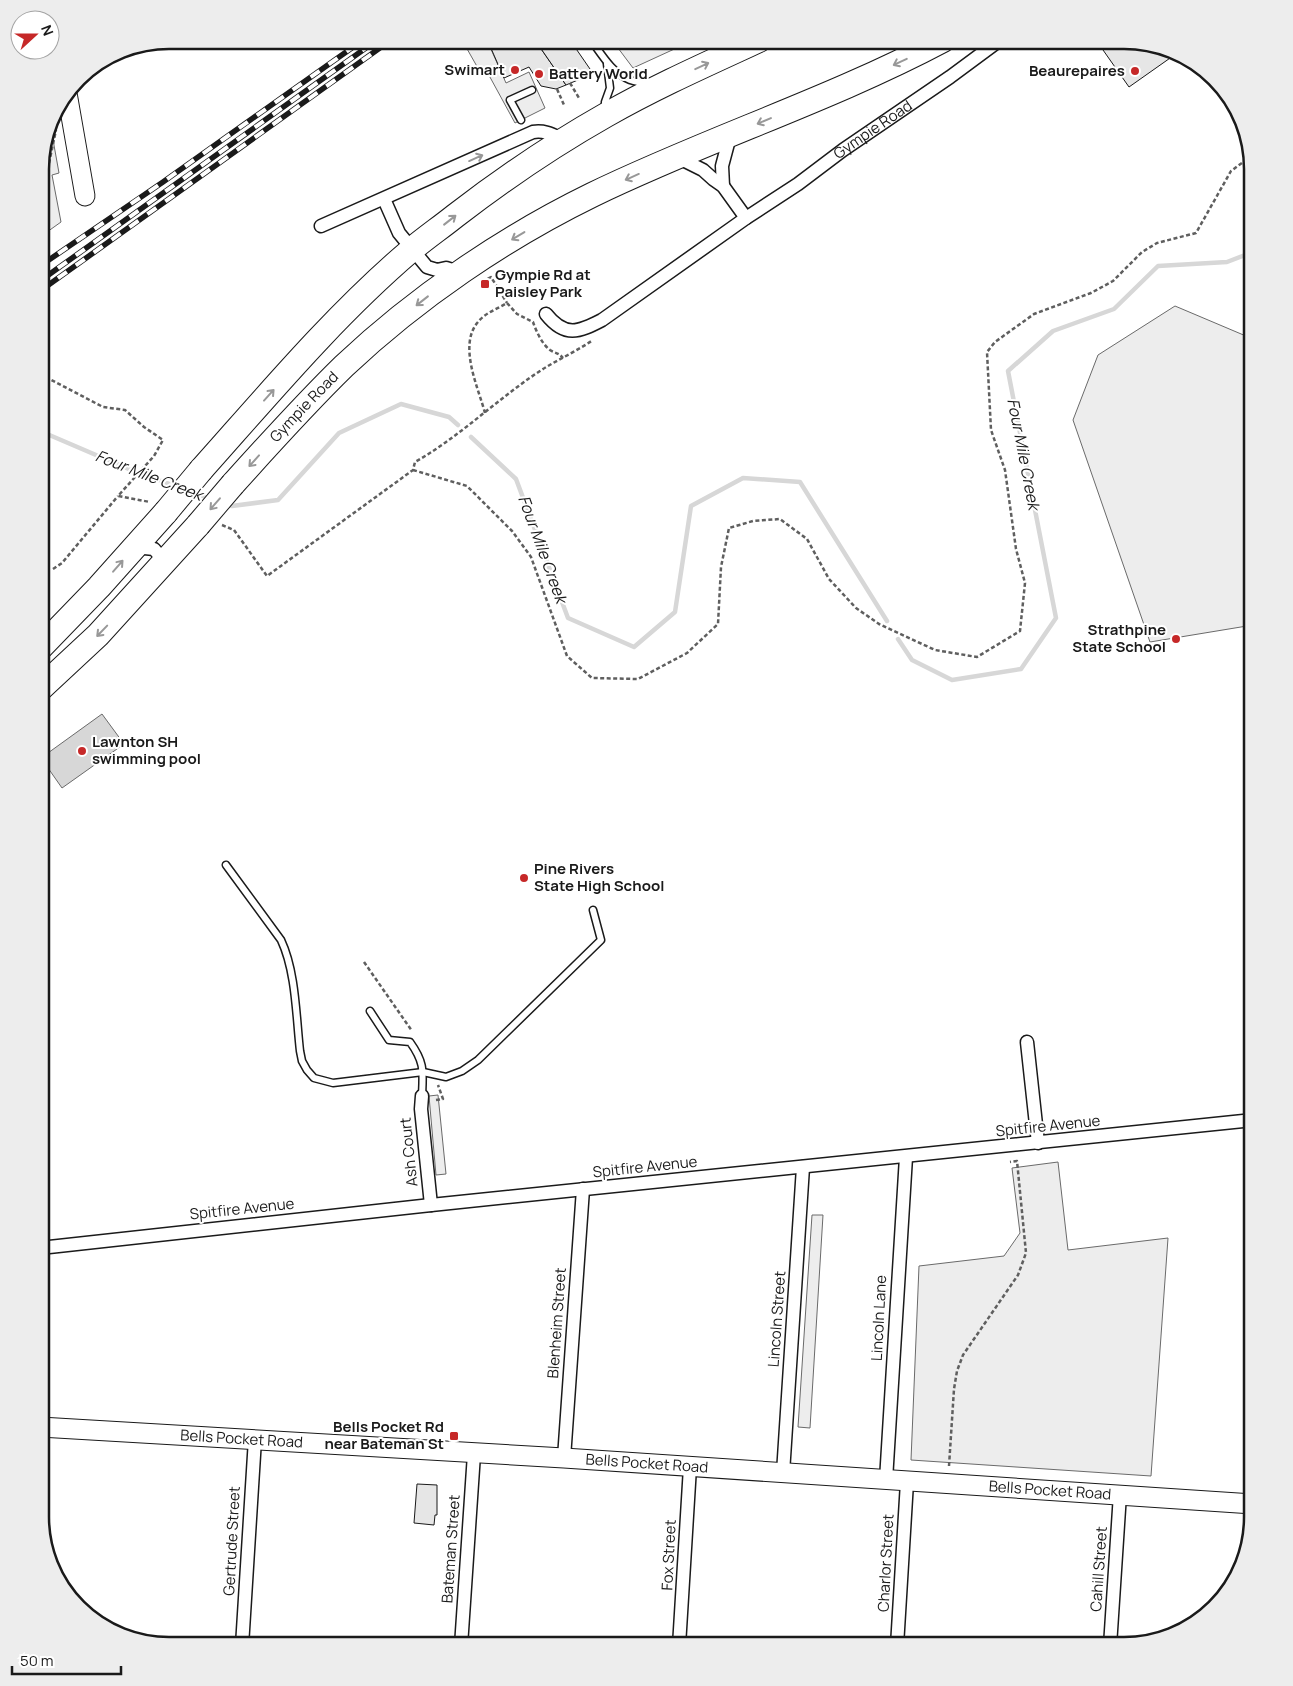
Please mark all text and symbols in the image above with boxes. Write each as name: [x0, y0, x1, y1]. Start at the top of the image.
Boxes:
north arrow: [10, 10, 60, 60]
text: N: [37, 22, 58, 38]
one-way arrow: [893, 58, 908, 68]
place label: Swimart: [444, 59, 505, 80]
place label: Beaurepaires: [1029, 60, 1125, 81]
one-way arrow: [694, 61, 709, 71]
place label: Battery World: [549, 63, 648, 84]
marker: Swimart: [509, 64, 521, 76]
marker: Beaurepaires: [1129, 65, 1141, 77]
marker: Battery World: [533, 68, 545, 80]
street label: Gympie Road: [829, 95, 916, 164]
one-way arrow: [757, 117, 772, 127]
one-way arrow: [468, 153, 483, 162]
one-way arrow: [625, 172, 640, 182]
one-way arrow: [443, 214, 456, 225]
one-way arrow: [512, 231, 526, 241]
place label: Gympie Rd at Paisley Park: [495, 264, 591, 302]
marker: Gympie Rd at Paisley Park: [479, 278, 491, 290]
one-way arrow: [416, 296, 429, 307]
street label: Gympie Road: [265, 366, 343, 447]
one-way arrow: [263, 388, 274, 401]
water label: Four Mile Creek: [1002, 396, 1046, 514]
water label: Four Mile Creek: [92, 444, 208, 506]
one-way arrow: [248, 454, 260, 467]
water label: Four Mile Creek: [513, 492, 573, 608]
one-way arrow: [210, 498, 221, 511]
one-way arrow: [112, 559, 124, 572]
place label: Strathpine State School: [1072, 619, 1166, 657]
one-way arrow: [96, 624, 108, 637]
marker: Strathpine State School: [1170, 633, 1182, 645]
place label: Lawnton SH swimming pool: [92, 731, 201, 769]
marker: Lawnton SH swimming pool: [76, 745, 88, 757]
place label: Pine Rivers State High School: [534, 858, 664, 896]
marker: Pine Rivers State High School: [518, 872, 530, 884]
street label: Spitfire Avenue: [995, 1110, 1102, 1141]
street label: Ash Court: [394, 1117, 423, 1188]
street label: Spitfire Avenue: [592, 1151, 699, 1182]
street label: Spitfire Avenue: [189, 1193, 296, 1224]
street label: Blenheim Street: [542, 1267, 571, 1379]
street label: Lincoln Street: [763, 1270, 790, 1368]
street label: Lincoln Lane: [866, 1274, 891, 1361]
place label: Bells Pocket Rd near Bateman St: [324, 1416, 444, 1454]
street label: Bells Pocket Road: [180, 1424, 304, 1453]
marker: Bells Pocket Rd near Bateman St: [448, 1430, 460, 1442]
street label: Bells Pocket Road: [585, 1448, 709, 1478]
street label: Bells Pocket Road: [988, 1475, 1112, 1505]
street label: Gertrude Street: [218, 1486, 245, 1596]
street label: Bateman Street: [436, 1494, 465, 1604]
street label: Charlor Street: [872, 1513, 899, 1613]
street label: Fox Street: [656, 1519, 681, 1591]
street label: Cahill Street: [1085, 1526, 1112, 1612]
scale bar: [12, 1644, 121, 1676]
text: 50 m: [20, 1650, 54, 1671]

